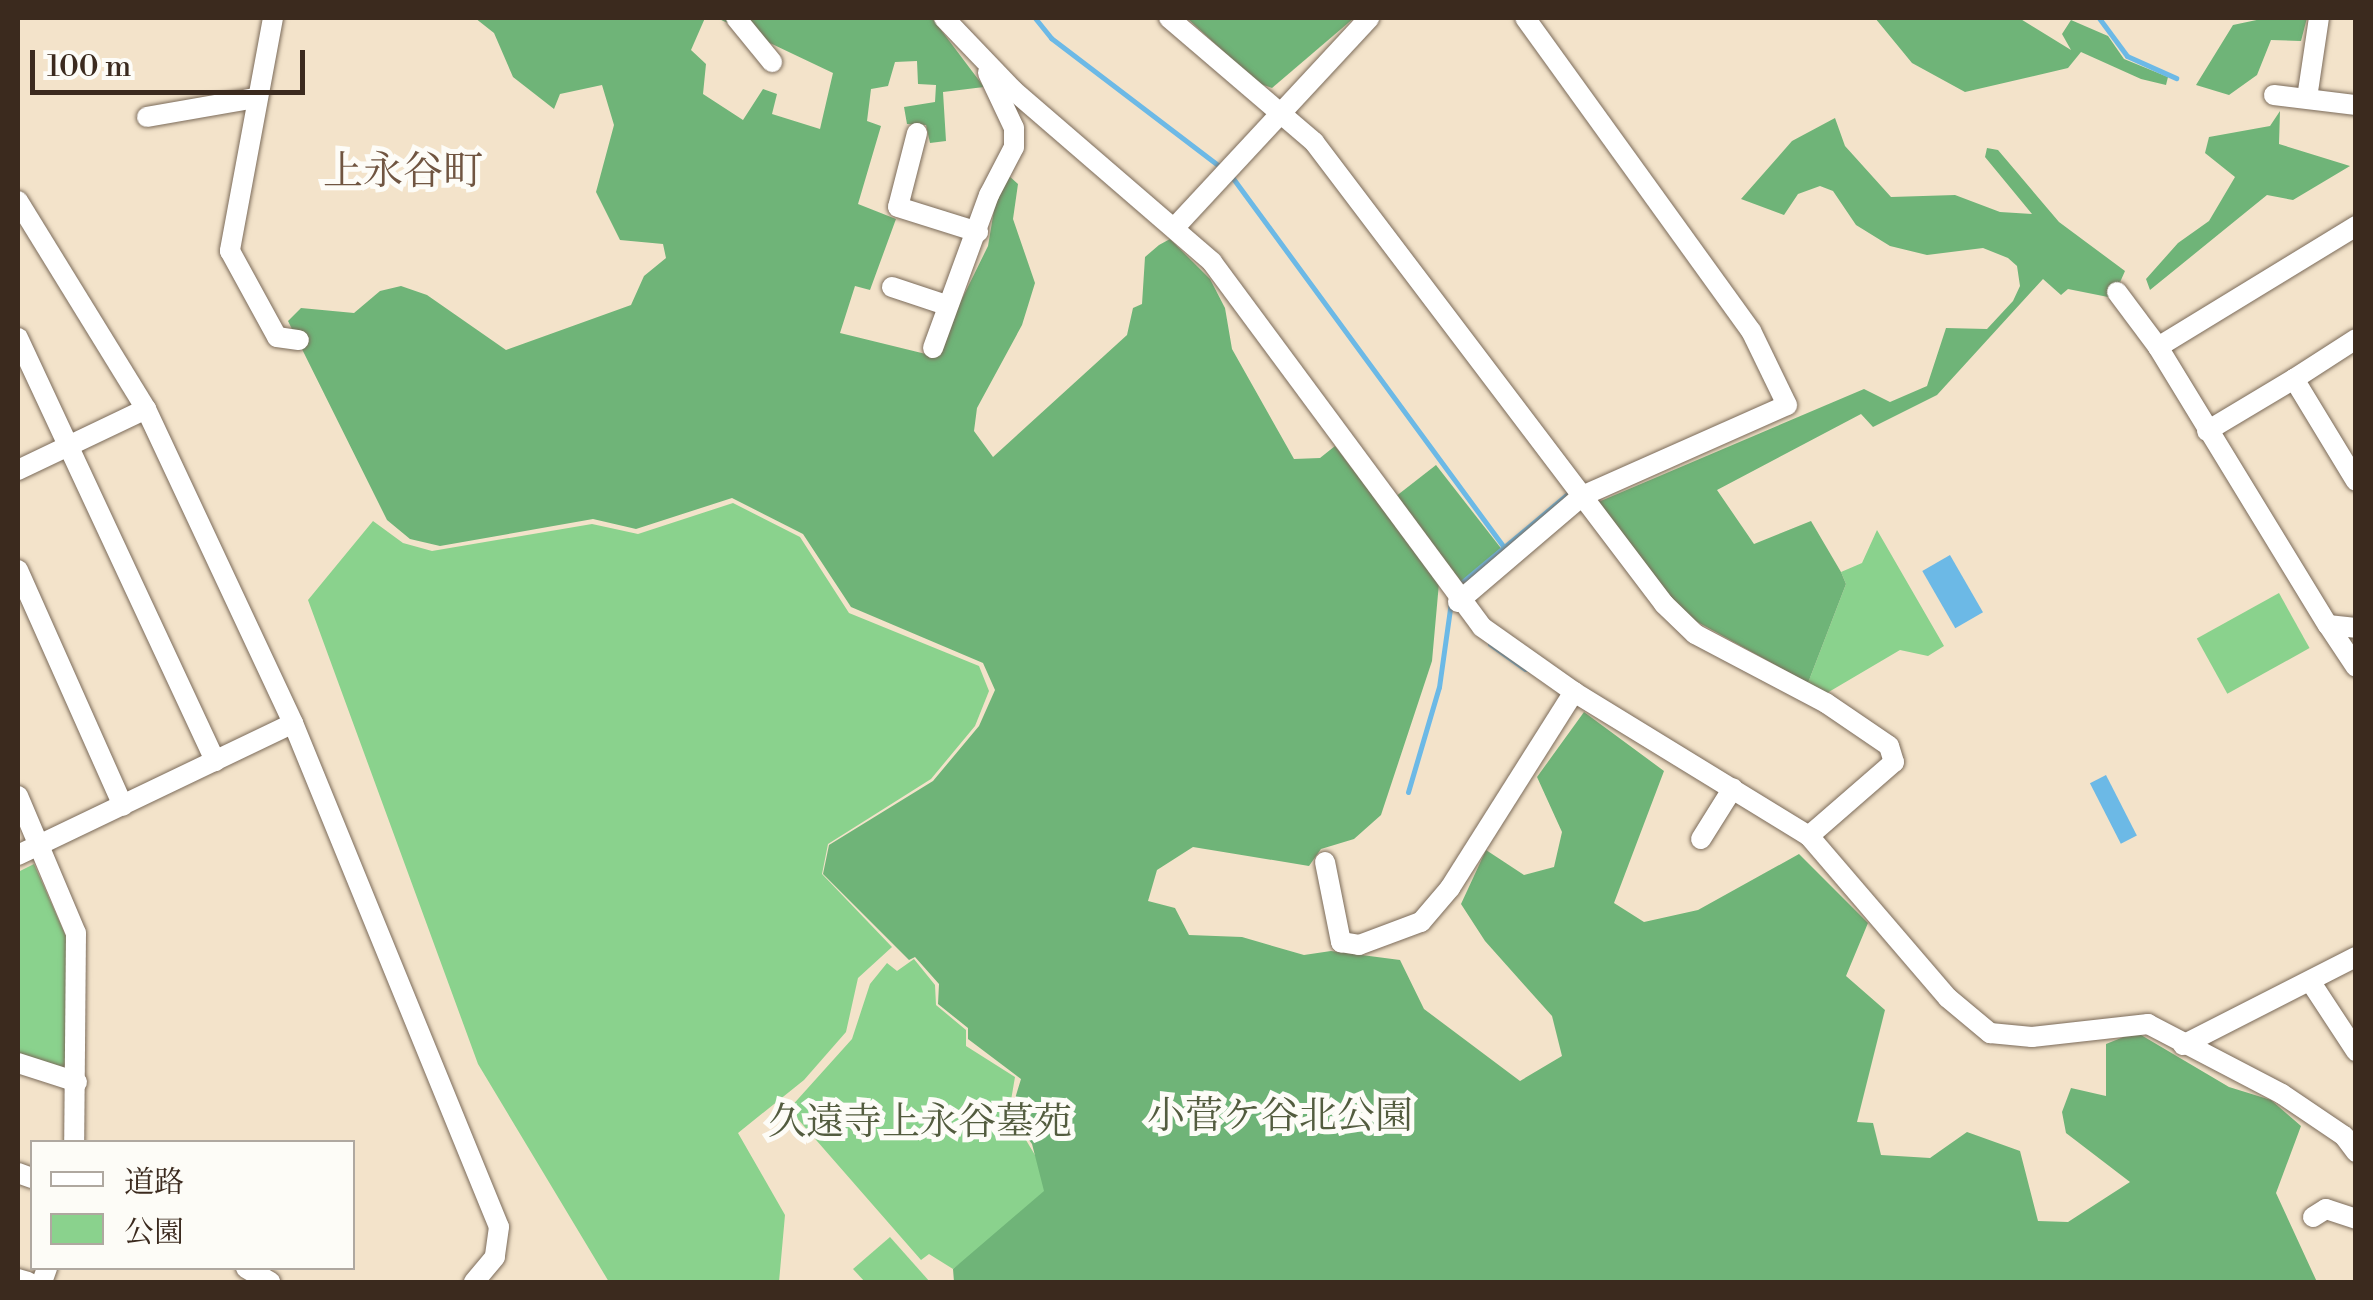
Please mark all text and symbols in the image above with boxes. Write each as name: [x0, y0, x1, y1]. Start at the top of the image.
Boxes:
scale bar: [35, 30, 310, 92]
text: 100 m: [47, 48, 131, 86]
district label: 上永谷町: [323, 148, 483, 196]
park label: 小菅ケ谷北公園: [1147, 1094, 1413, 1140]
park label: 久遠寺上永谷墓苑: [768, 1100, 1072, 1146]
legend: [30, 1140, 355, 1270]
text: 道路: [124, 1164, 184, 1202]
text: 公園: [124, 1214, 184, 1252]

